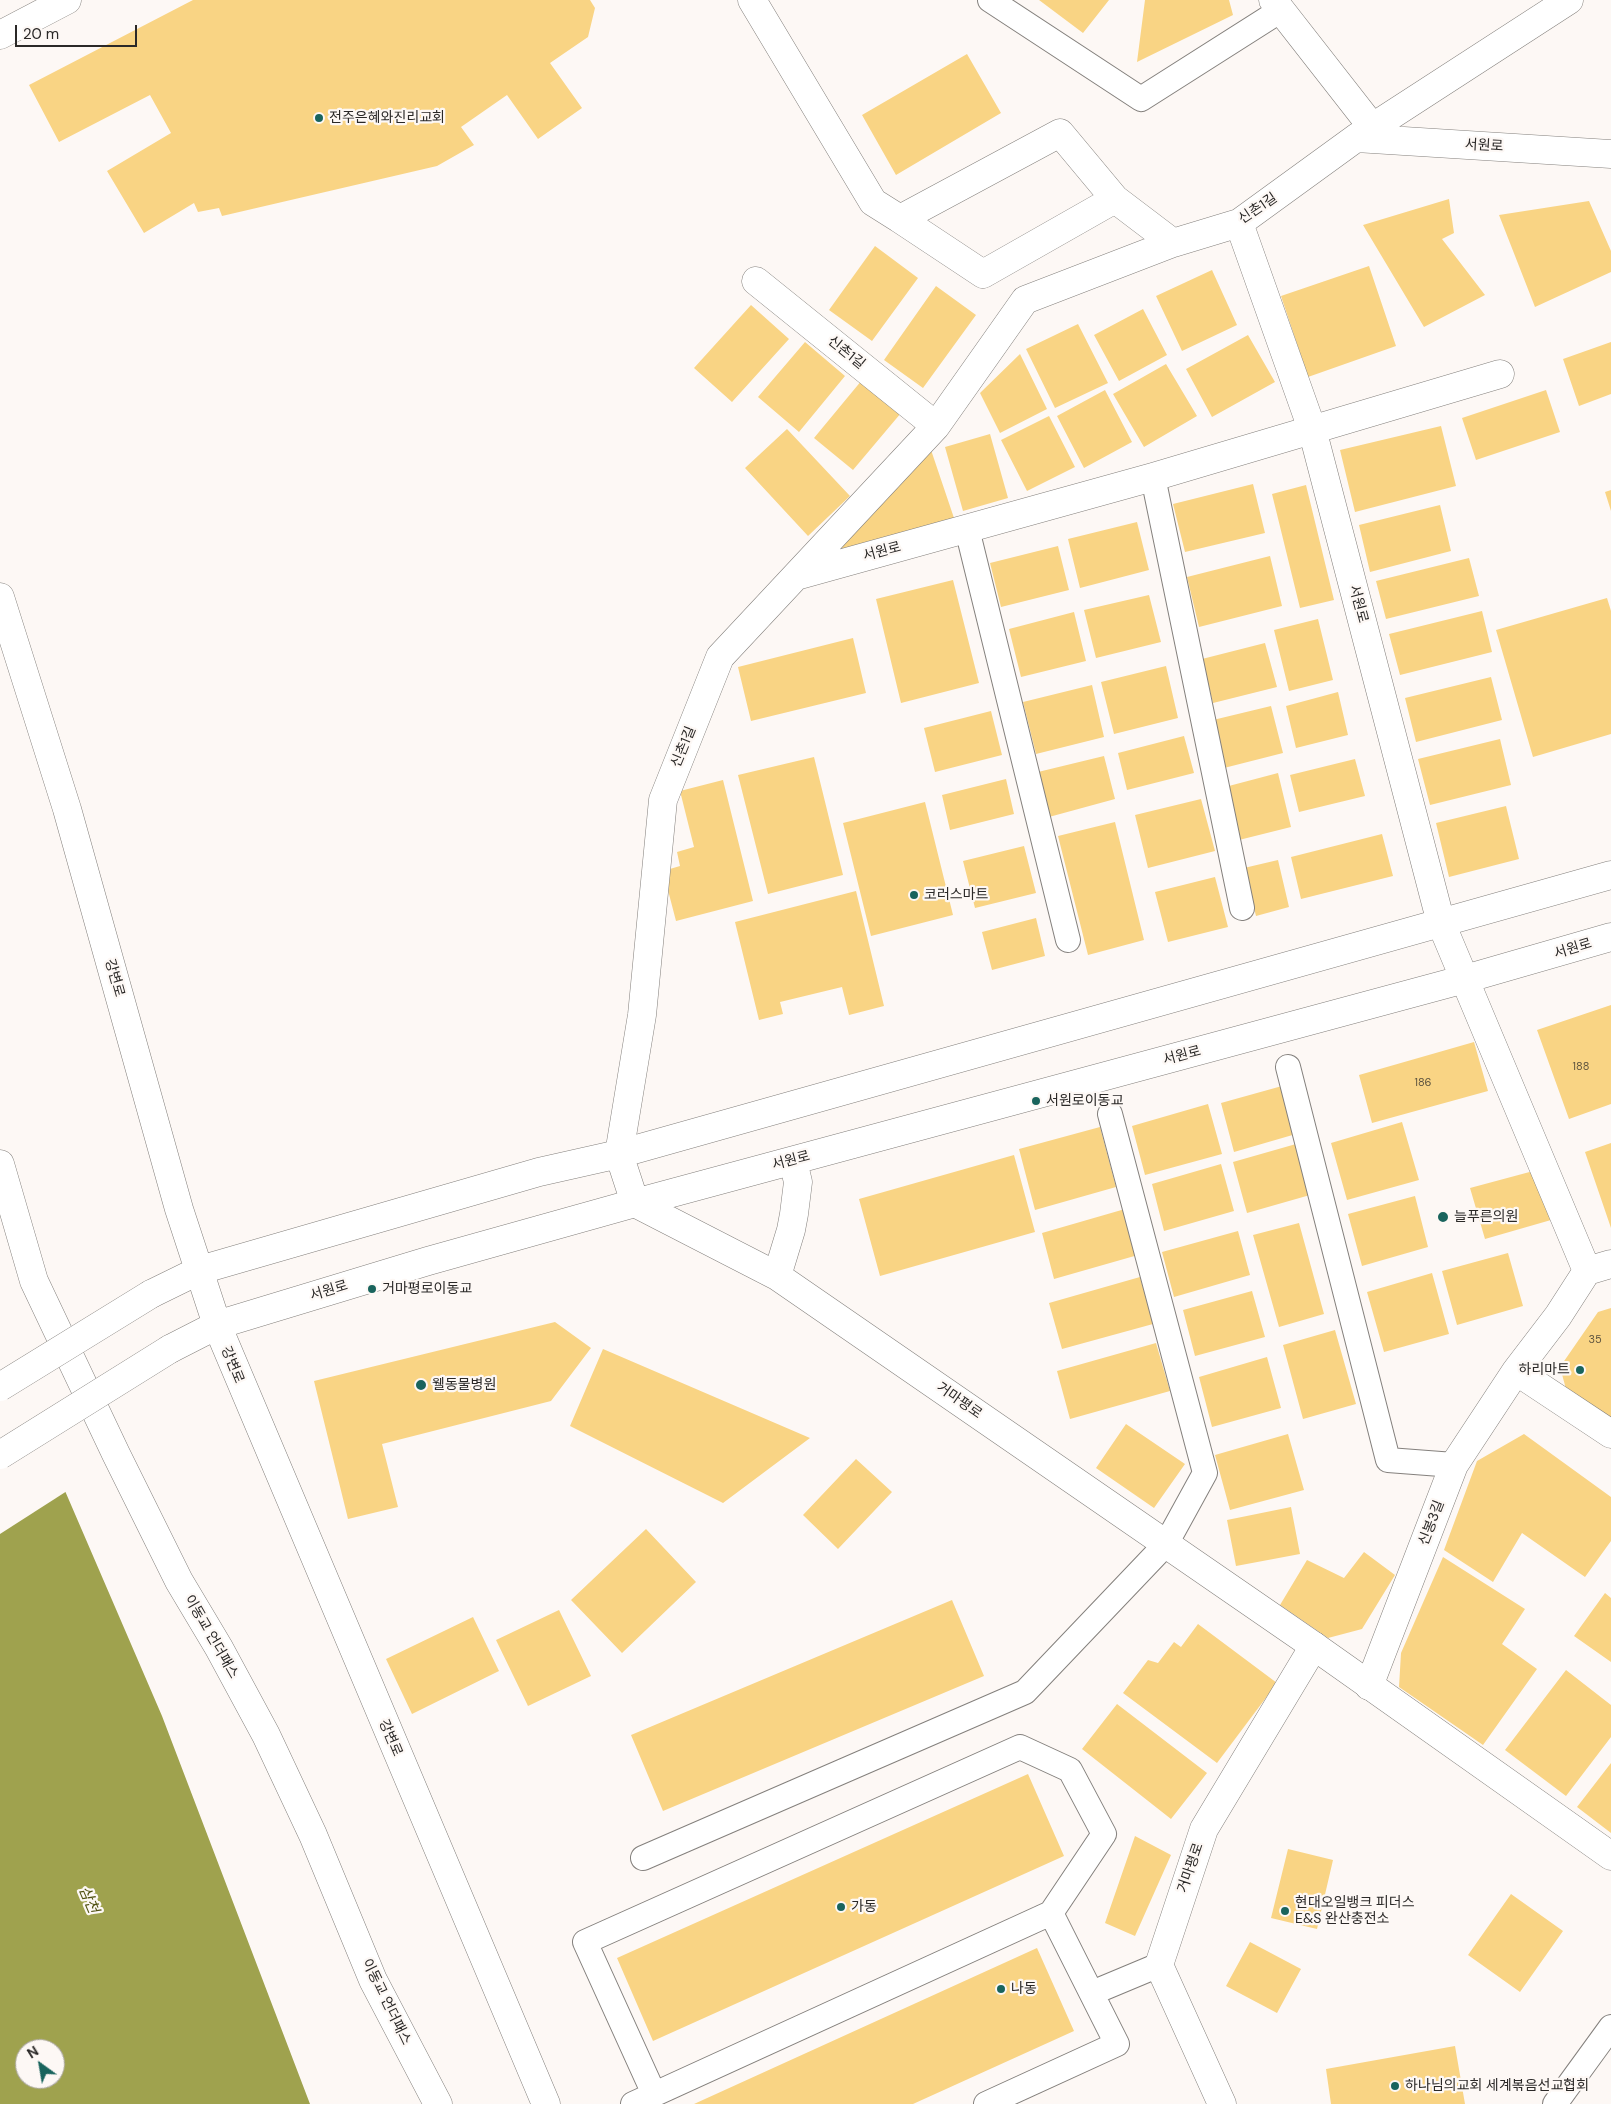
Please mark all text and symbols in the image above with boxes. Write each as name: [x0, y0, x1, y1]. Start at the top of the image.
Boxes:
scale bar: [18, 15, 140, 47]
text: 20 m: [23, 24, 59, 44]
place label: 전주은혜와진리교회: [329, 110, 445, 126]
marker: 전주은혜와진리교회: [313, 112, 325, 124]
street label: 서원로: [1464, 137, 1504, 155]
street label: 신촌1길: [1235, 190, 1281, 228]
street label: 신촌1길: [824, 333, 868, 373]
street label: 서원로: [861, 539, 903, 565]
street label: 서원로: [1345, 583, 1371, 625]
street label: 신촌1길: [668, 724, 700, 770]
place label: 코러스마트: [924, 887, 988, 903]
marker: 코러스마트: [908, 889, 920, 901]
street label: 서원로: [1552, 935, 1594, 963]
street label: 강변로: [101, 957, 127, 999]
street label: 서원로: [1161, 1043, 1203, 1069]
house number: 188: [1573, 1060, 1589, 1074]
house number: 186: [1414, 1076, 1432, 1090]
place label: 서원로이동교: [1046, 1093, 1123, 1109]
marker: 서원로이동교: [1030, 1095, 1042, 1107]
street label: 서원로: [770, 1148, 812, 1174]
place label: 늘푸른의원: [1454, 1209, 1518, 1225]
marker: 늘푸른의원: [1436, 1210, 1450, 1224]
street label: 서원로: [308, 1277, 350, 1305]
place label: 거마평로이동교: [382, 1281, 472, 1297]
marker: 거마평로이동교: [366, 1283, 378, 1295]
house number: 35: [1588, 1333, 1602, 1347]
street label: 강변로: [217, 1344, 247, 1386]
place label: 하리마트: [1518, 1362, 1570, 1378]
marker: 하리마트: [1574, 1364, 1586, 1376]
place label: 웰동물병원: [432, 1377, 496, 1393]
marker: 웰동물병원: [414, 1378, 428, 1392]
street label: 거마평로: [933, 1379, 985, 1423]
street label: 신봉3길: [1416, 1498, 1448, 1548]
street label: 이동교 언더패스: [180, 1592, 242, 1682]
street label: 강변로: [375, 1717, 405, 1759]
street label: 거마평로: [1175, 1841, 1207, 1895]
water label: 삼천: [74, 1884, 102, 1916]
place label: 현대오일뱅크 피더스 E&S 완산충전소: [1295, 1895, 1415, 1928]
place label: 가동: [851, 1899, 877, 1915]
marker: 가동: [835, 1901, 847, 1913]
marker: 현대오일뱅크 피더스 E&S 완산충전소: [1279, 1905, 1291, 1917]
street label: 이동교 언더패스: [358, 1956, 414, 2048]
place label: 나동: [1011, 1981, 1037, 1997]
marker: 나동: [995, 1983, 1007, 1995]
north arrow: [15, 2039, 65, 2089]
text: N: [23, 2042, 42, 2062]
place label: 하나님의교회 세계볶음선교협회: [1405, 2078, 1589, 2094]
marker: 하나님의교회 세계볶음선교협회: [1389, 2080, 1401, 2092]

